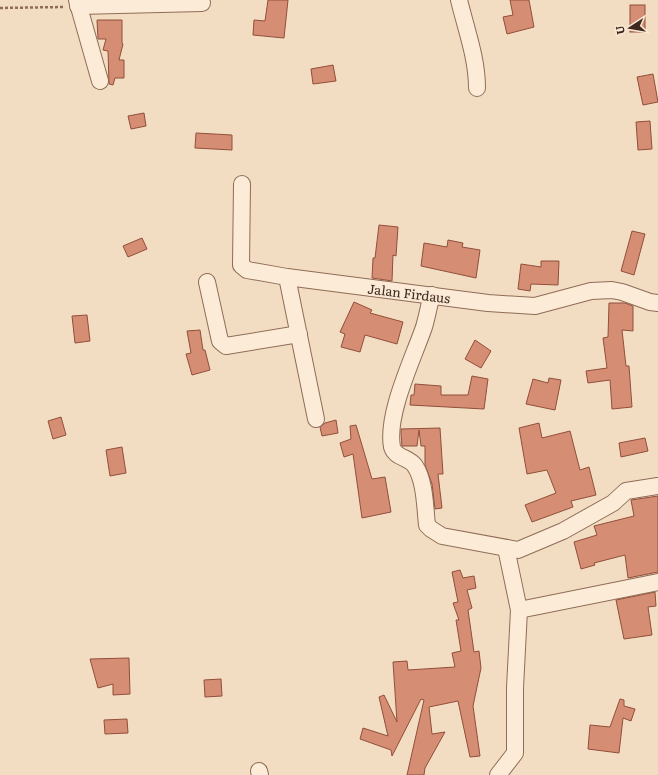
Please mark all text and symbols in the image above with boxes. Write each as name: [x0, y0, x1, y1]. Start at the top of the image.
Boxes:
north arrow: [610, 8, 650, 48]
text: U: [610, 24, 628, 36]
street label: Jalan Firdaus: [367, 279, 452, 308]

